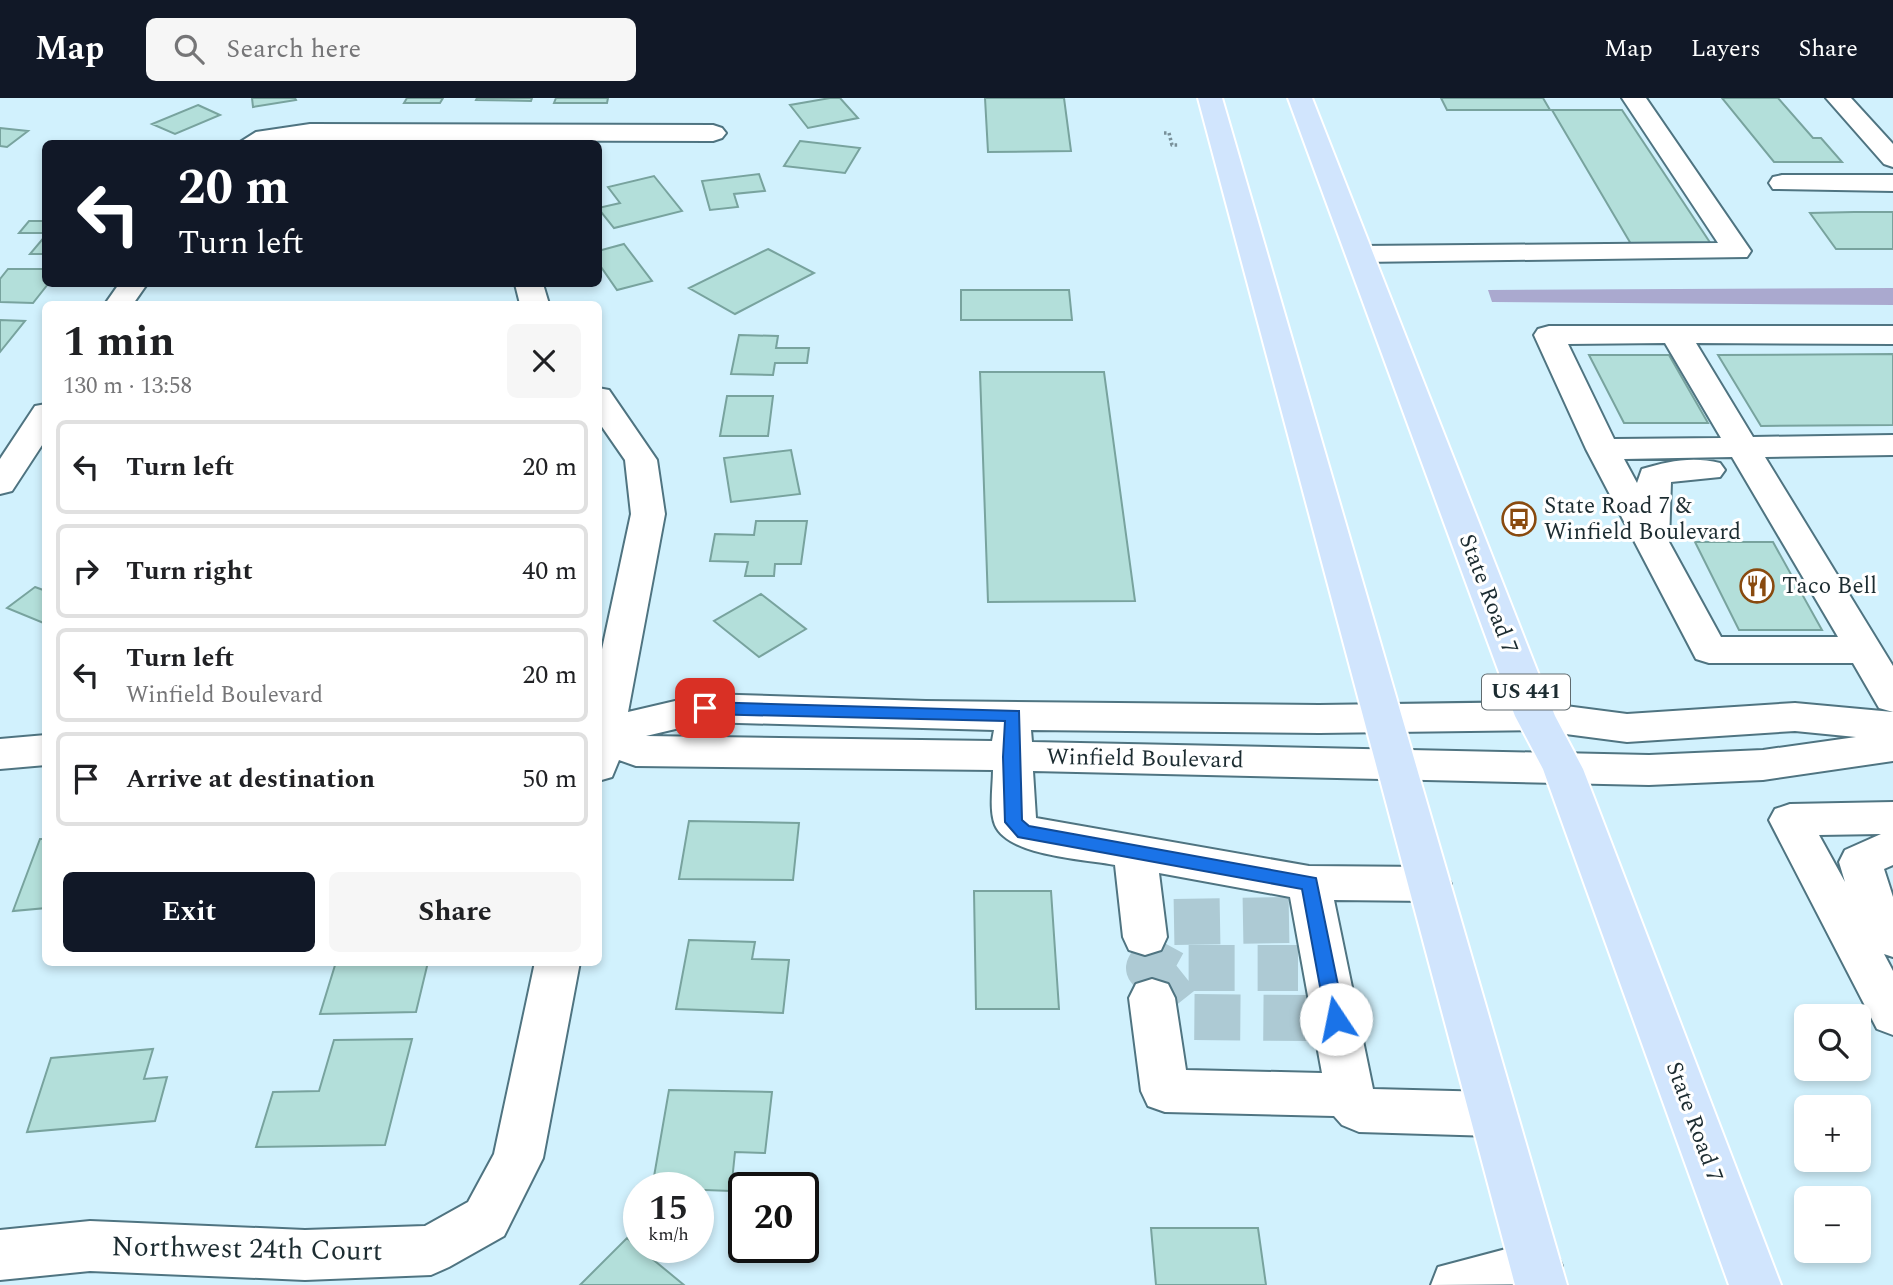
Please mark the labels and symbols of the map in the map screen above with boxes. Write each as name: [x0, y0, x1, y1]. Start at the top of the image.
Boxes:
place label: State Road 7 & Winfield Boulevard: [1544, 489, 1741, 550]
bus stop icon: State Road 7 & Winfield Boulevard: [1500, 500, 1538, 538]
street label: State Road 7: [1449, 529, 1527, 659]
restaurant icon: Taco Bell: [1738, 567, 1776, 605]
place label: Taco Bell: [1782, 569, 1877, 604]
road number: US 441: [1482, 674, 1570, 710]
pin: [675, 678, 735, 738]
street label: Winfield Boulevard: [1046, 740, 1244, 778]
position arrow: [1299, 982, 1373, 1056]
street label: State Road 7: [1656, 1057, 1732, 1187]
speed limit sign: 20: [728, 1172, 819, 1263]
street label: Northwest 24th Court: [111, 1225, 383, 1273]

